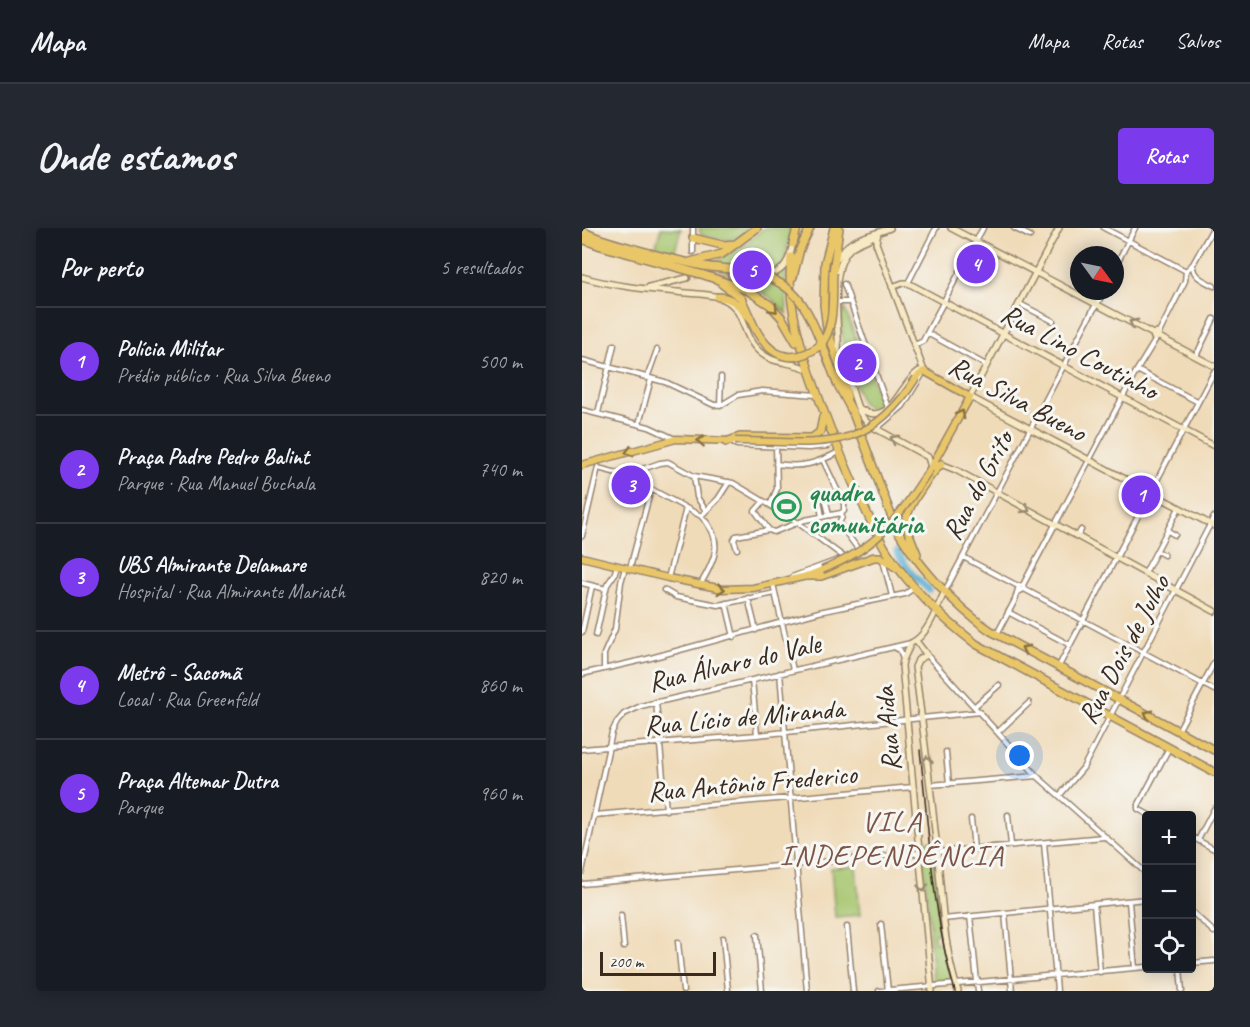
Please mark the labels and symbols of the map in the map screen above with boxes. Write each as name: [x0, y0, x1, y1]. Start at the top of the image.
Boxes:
pin: 4: [956, 242, 996, 286]
north arrow: [1070, 246, 1124, 300]
pin: 5: [732, 248, 772, 292]
street label: Rua Lino Coutinho: [995, 295, 1167, 409]
one-way arrow: [767, 303, 778, 313]
one-way arrow: [1129, 319, 1139, 330]
pin: 2: [838, 340, 876, 386]
street label: Rua Silva Bueno: [943, 348, 1094, 450]
one-way arrow: [954, 409, 965, 420]
street label: Rua do Grito: [934, 422, 1022, 546]
one-way arrow: [696, 434, 705, 447]
one-way arrow: [890, 435, 900, 446]
one-way arrow: [624, 445, 635, 457]
pin: 3: [611, 462, 650, 508]
pin: 1: [1122, 472, 1160, 518]
place label: quadra comunitária: [808, 474, 925, 541]
sports icon: quadra comunitária: [771, 491, 803, 523]
one-way arrow: [1020, 502, 1030, 513]
street label: Rua Dois de Julho: [1070, 567, 1178, 730]
one-way arrow: [716, 582, 725, 595]
street label: Rua Álvaro do Vale: [645, 625, 825, 699]
one-way arrow: [1021, 645, 1031, 656]
street label: Rua Aida: [866, 683, 909, 773]
street label: Rua Lício de Miranda: [643, 690, 848, 743]
one-way arrow: [1144, 710, 1154, 721]
your location: [1005, 741, 1034, 770]
one-way arrow: [921, 755, 933, 764]
street label: Rua Antônio Frederico: [646, 756, 860, 809]
district label: VILA INDEPENDÊNCIA: [780, 802, 1005, 874]
one-way arrow: [916, 883, 929, 893]
scale bar: [600, 949, 716, 976]

